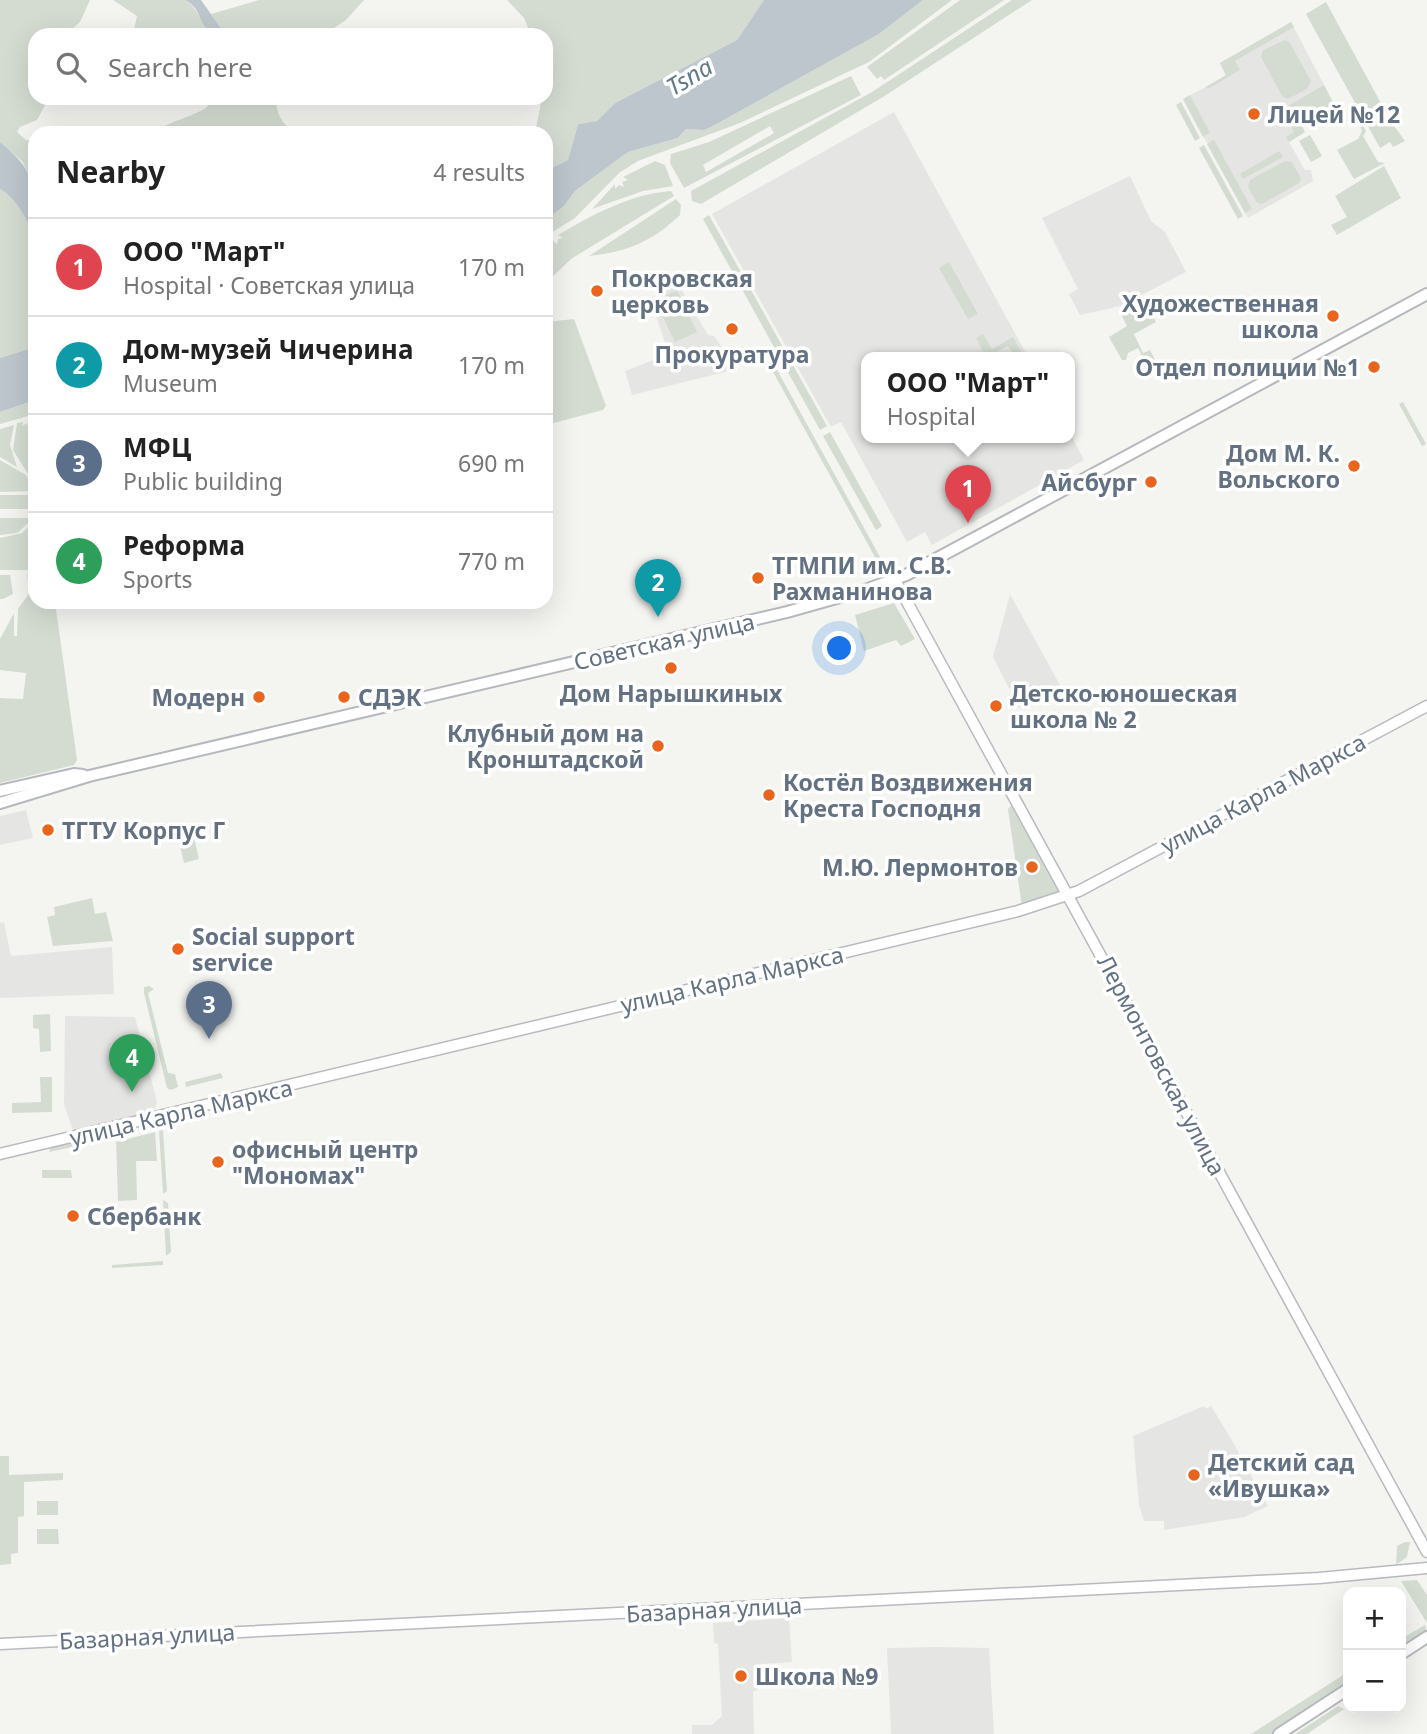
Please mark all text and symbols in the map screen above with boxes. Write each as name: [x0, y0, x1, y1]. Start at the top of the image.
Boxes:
search box: [28, 28, 553, 105]
icon: search: [52, 48, 90, 86]
text: Search here: [108, 49, 253, 85]
water label: Tsna: [660, 49, 719, 103]
place label: Лицей №12: [1268, 98, 1400, 130]
marker: Лицей №12: [1246, 106, 1262, 122]
text: Nearby: [56, 151, 165, 192]
text: 4 results: [433, 156, 525, 188]
text: ООО "Март": [123, 233, 285, 269]
text: 1: [72, 251, 86, 283]
text: 170 m: [458, 251, 525, 283]
place label: Покровская церковь: [611, 262, 753, 320]
text: Hospital · Советская улица: [123, 269, 415, 301]
marker: Покровская церковь: [589, 283, 605, 299]
place label: Художественная школа: [1122, 287, 1319, 345]
marker: Художественная школа: [1325, 308, 1341, 324]
marker: Прокуратура: [724, 321, 740, 337]
text: Дом-музей Чичерина: [123, 331, 413, 367]
place label: Прокуратура: [655, 338, 809, 370]
text: 2: [72, 349, 86, 381]
text: 170 m: [458, 349, 525, 381]
place label: Отдел полиции №1: [1135, 351, 1360, 383]
popup: [861, 352, 1075, 443]
marker: Отдел полиции №1: [1366, 359, 1382, 375]
text: ООО "Март": [887, 364, 1049, 400]
text: Museum: [123, 367, 218, 399]
text: Hospital: [887, 400, 976, 432]
text: МФЦ: [123, 429, 191, 465]
place label: Дом М. К. Вольского: [1218, 437, 1340, 495]
text: 3: [72, 447, 86, 479]
text: 690 m: [458, 447, 525, 479]
marker: Дом М. К. Вольского: [1346, 458, 1362, 474]
text: Public building: [123, 465, 283, 497]
pin: 1: [945, 465, 991, 523]
place label: Айсбург: [1041, 466, 1137, 498]
marker: Айсбург: [1143, 474, 1159, 490]
text: Реформа: [123, 527, 245, 563]
text: 4: [72, 545, 86, 577]
text: 770 m: [458, 545, 525, 577]
place label: ТГМПИ им. С.В. Рахманинова: [772, 549, 952, 607]
pin: 2: [635, 559, 681, 617]
text: Sports: [123, 563, 193, 595]
marker: ТГМПИ им. С.В. Рахманинова: [750, 570, 766, 586]
street label: Советская улица: [570, 605, 758, 677]
your location: [822, 631, 856, 665]
marker: Дом Нарышкиных: [663, 660, 679, 676]
place label: Дом Нарышкиных: [560, 677, 783, 709]
place label: Детско-юношеская школа № 2: [1010, 677, 1238, 735]
place label: Модерн: [151, 681, 245, 713]
place label: СДЭК: [358, 681, 422, 713]
marker: Модерн: [251, 689, 267, 705]
marker: СДЭК: [336, 689, 352, 705]
marker: Детско-юношеская школа № 2: [988, 698, 1004, 714]
place label: Клубный дом на Кронштадской: [447, 717, 644, 775]
street label: улица Карла Маркса: [1155, 725, 1371, 861]
marker: Клубный дом на Кронштадской: [650, 738, 666, 754]
place label: Костёл Воздвижения Креста Господня: [783, 766, 1033, 824]
marker: Костёл Воздвижения Креста Господня: [761, 787, 777, 803]
place label: ТГТУ Корпус Г: [62, 814, 226, 846]
marker: ТГТУ Корпус Г: [40, 822, 56, 838]
place label: М.Ю. Лермонтов: [822, 851, 1018, 883]
marker: М.Ю. Лермонтов: [1024, 859, 1040, 875]
place label: Social support service: [192, 920, 355, 978]
street label: улица Карла Маркса: [617, 938, 847, 1020]
marker: Social support service: [170, 941, 186, 957]
street label: Лермонтовская улица: [1090, 949, 1234, 1181]
pin: 3: [186, 981, 232, 1039]
pin: 4: [109, 1034, 155, 1092]
street label: улица Карла Маркса: [66, 1071, 296, 1153]
place label: офисный центр "Мономах": [232, 1133, 418, 1191]
marker: офисный центр "Мономах": [210, 1154, 226, 1170]
place label: Сбербанк: [87, 1200, 202, 1232]
marker: Сбербанк: [65, 1208, 81, 1224]
place label: Детский сад «Ивушка»: [1208, 1446, 1354, 1504]
marker: Детский сад «Ивушка»: [1186, 1467, 1202, 1483]
map controls: [1343, 1587, 1406, 1713]
button: +: [1343, 1587, 1406, 1650]
street label: Базарная улица: [625, 1588, 803, 1630]
street label: Базарная улица: [58, 1615, 236, 1657]
button: −: [1343, 1650, 1406, 1713]
place label: Школа №9: [755, 1660, 878, 1692]
marker: Школа №9: [733, 1668, 749, 1684]

